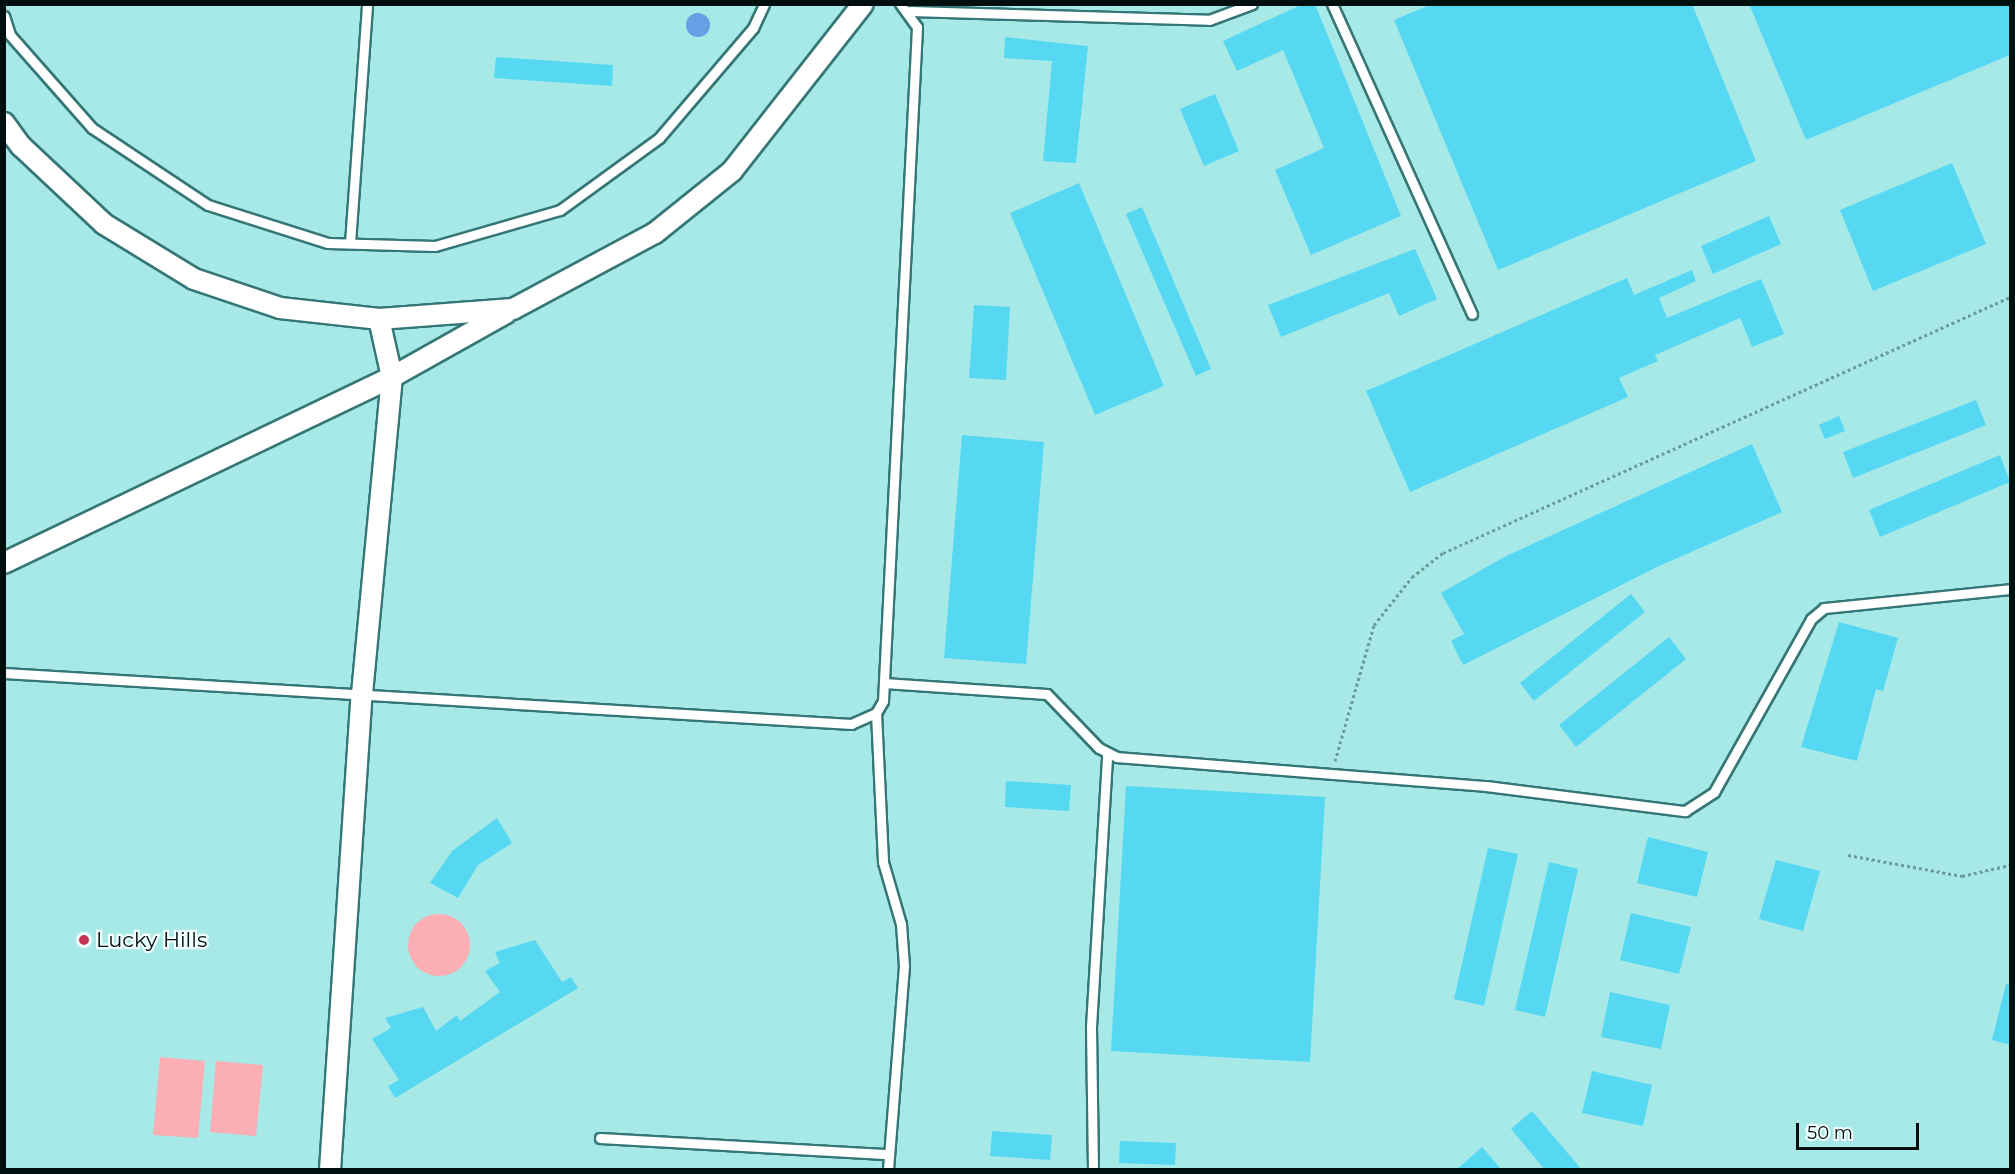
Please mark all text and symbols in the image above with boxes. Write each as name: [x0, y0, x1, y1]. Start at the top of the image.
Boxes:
place label: Lucky Hills: [96, 927, 207, 953]
marker: Lucky Hills: [77, 933, 91, 947]
scale bar: [1799, 1111, 1922, 1149]
text: 50 m: [1807, 1122, 1853, 1144]

